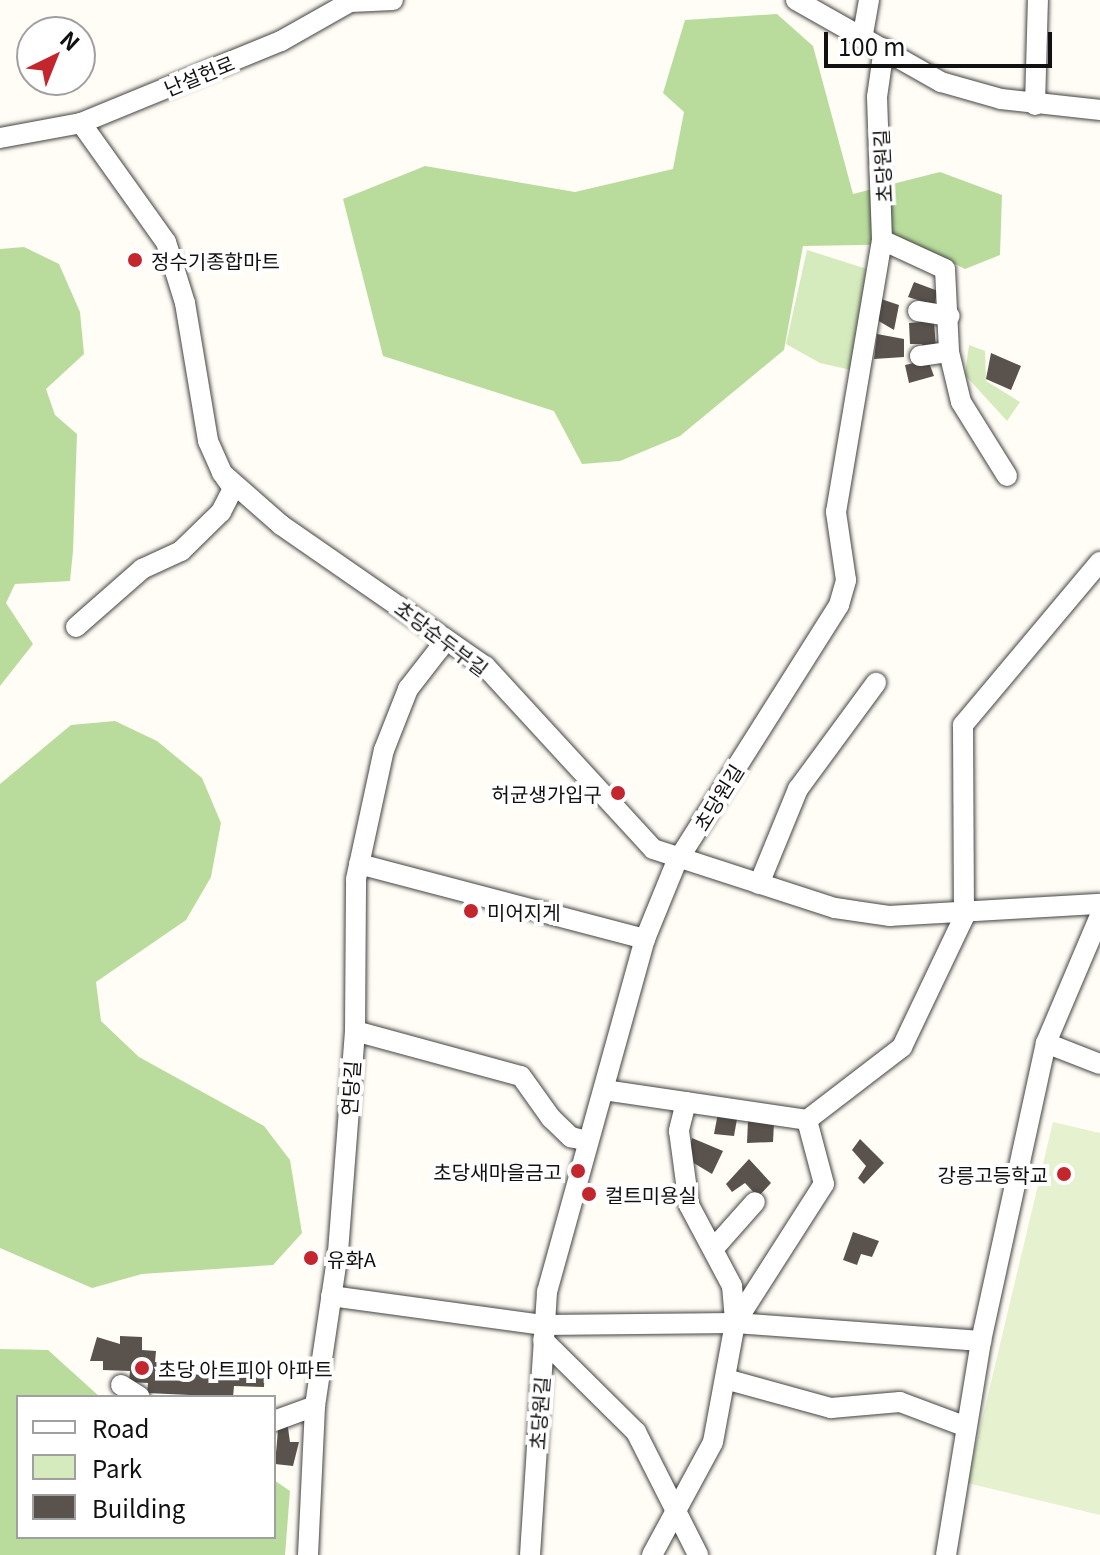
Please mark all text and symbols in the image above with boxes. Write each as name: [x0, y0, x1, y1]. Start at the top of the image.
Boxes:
north arrow: [16, 16, 96, 96]
scale bar: [828, 16, 1056, 66]
text: N: [54, 23, 88, 57]
text: 100 m: [838, 28, 906, 63]
street label: 난설헌로: [160, 50, 238, 100]
street label: 초당원길: [868, 129, 896, 203]
place label: 정수기종합마트: [151, 248, 280, 272]
marker: 정수기종합마트: [126, 251, 144, 269]
street label: 초당순두부길: [391, 595, 493, 681]
street label: 초당원길: [688, 759, 748, 835]
place label: 허균생가입구: [492, 781, 602, 805]
marker: 허균생가입구: [609, 784, 627, 802]
place label: 미어지게: [487, 899, 561, 923]
marker: 미어지게: [462, 902, 480, 920]
street label: 연당길: [336, 1060, 364, 1116]
place label: 초당새마을금고: [433, 1159, 562, 1183]
marker: 초당새마을금고: [569, 1162, 587, 1180]
place label: 강릉고등학교: [938, 1162, 1048, 1186]
marker: 강릉고등학교: [1055, 1165, 1073, 1183]
place label: 컬트미용실: [605, 1182, 697, 1206]
marker: 컬트미용실: [580, 1185, 598, 1203]
place label: 유화A: [327, 1246, 376, 1270]
marker: 유화A: [302, 1249, 320, 1267]
place label: 초당 아트피아 아파트: [158, 1356, 333, 1380]
marker: 초당 아트피아 아파트: [133, 1359, 151, 1377]
street label: 초당원길: [524, 1375, 554, 1451]
legend: [16, 1395, 276, 1539]
text: Road: [92, 1410, 149, 1445]
text: Park: [92, 1450, 142, 1485]
text: Building: [92, 1490, 185, 1525]

